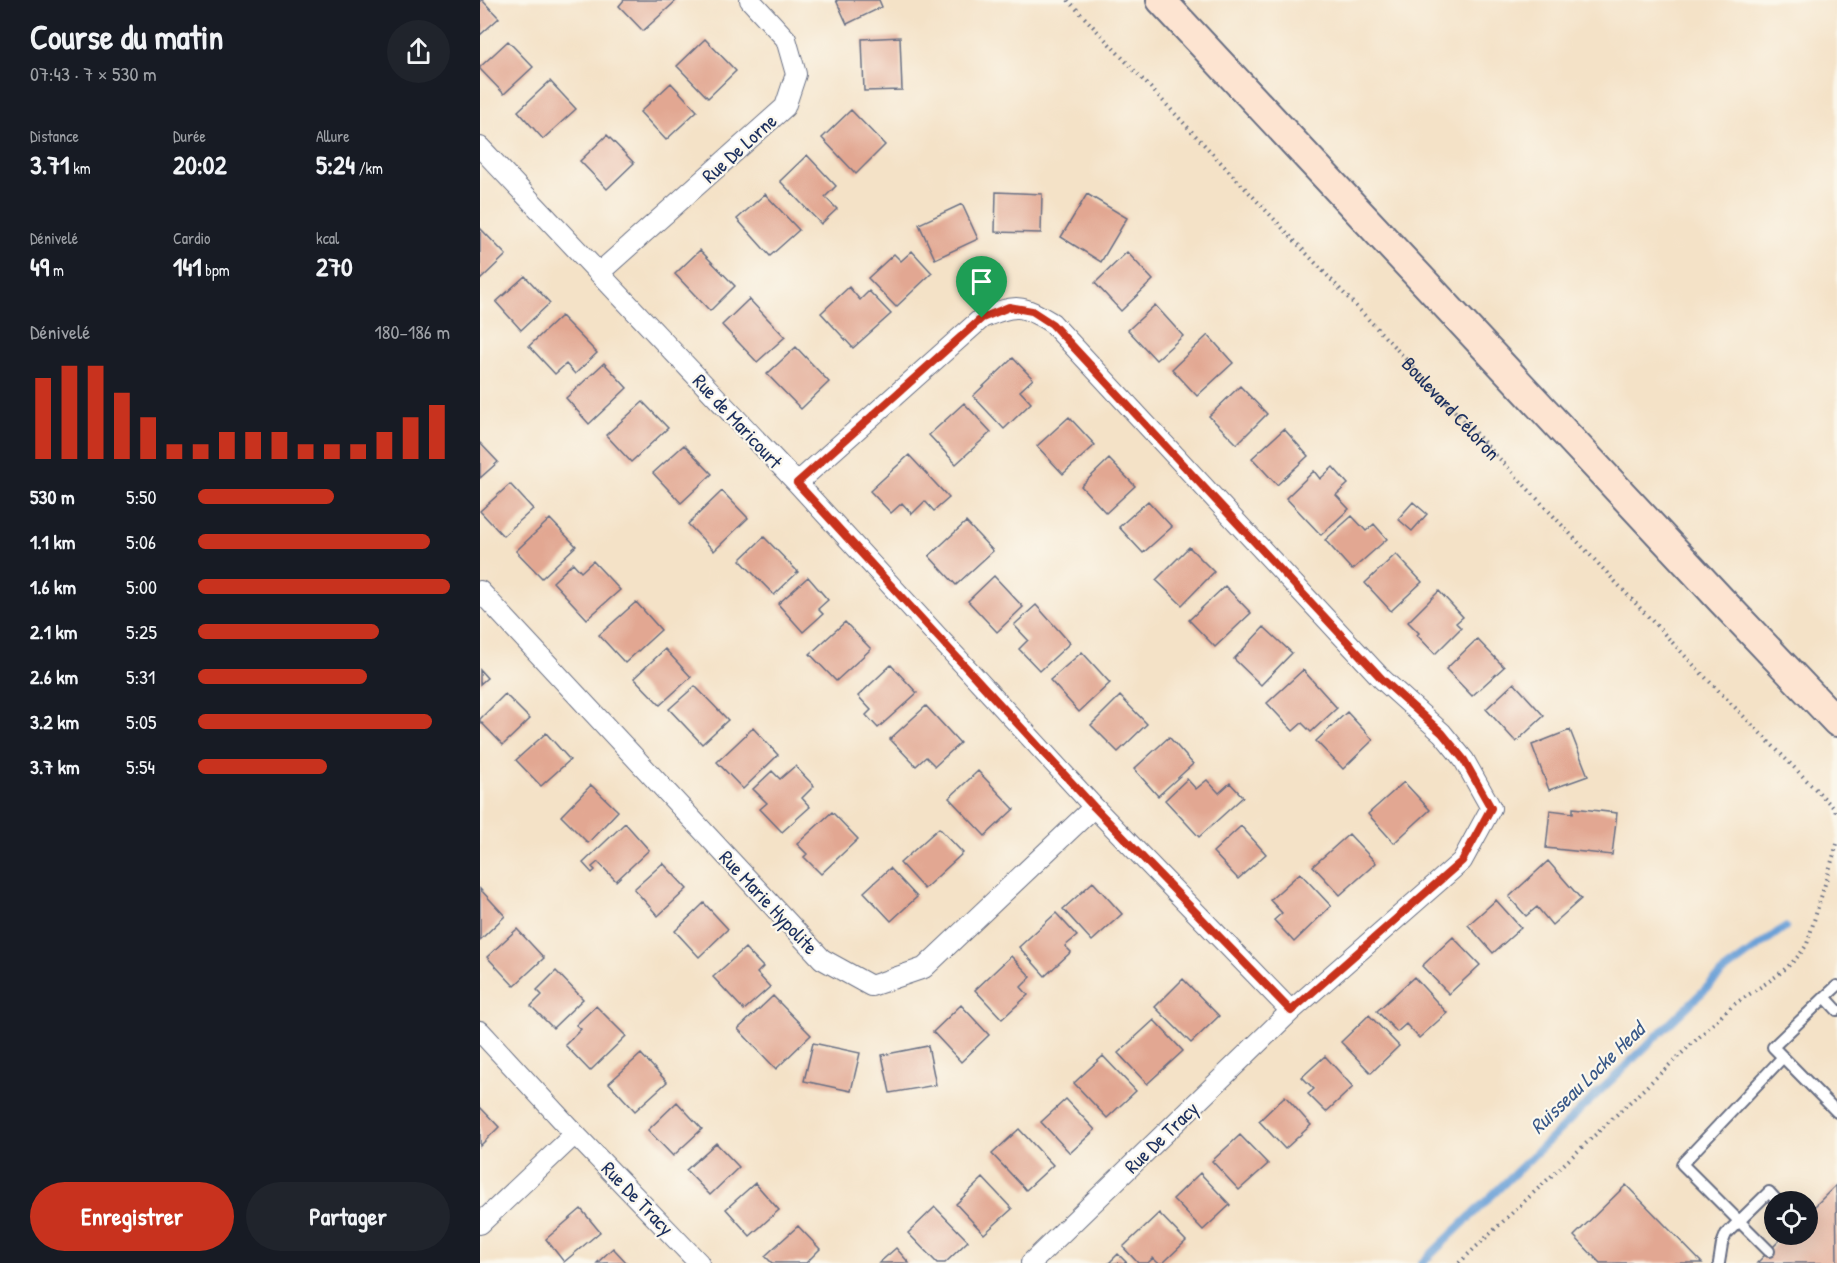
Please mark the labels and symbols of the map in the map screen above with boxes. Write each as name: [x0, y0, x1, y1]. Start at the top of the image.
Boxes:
street label: Rue De Lorne: [696, 107, 782, 189]
pin: [956, 256, 1007, 318]
street label: Boulevard Céloron: [1396, 350, 1507, 465]
street label: Rue de Maricourt: [687, 368, 790, 475]
street label: Rue Marie Hypolite: [714, 844, 824, 960]
water label: Ruisseau Locke Head: [1523, 1013, 1654, 1140]
street label: Rue De Tracy: [1118, 1095, 1204, 1179]
street label: Rue De Tracy: [596, 1155, 680, 1241]

